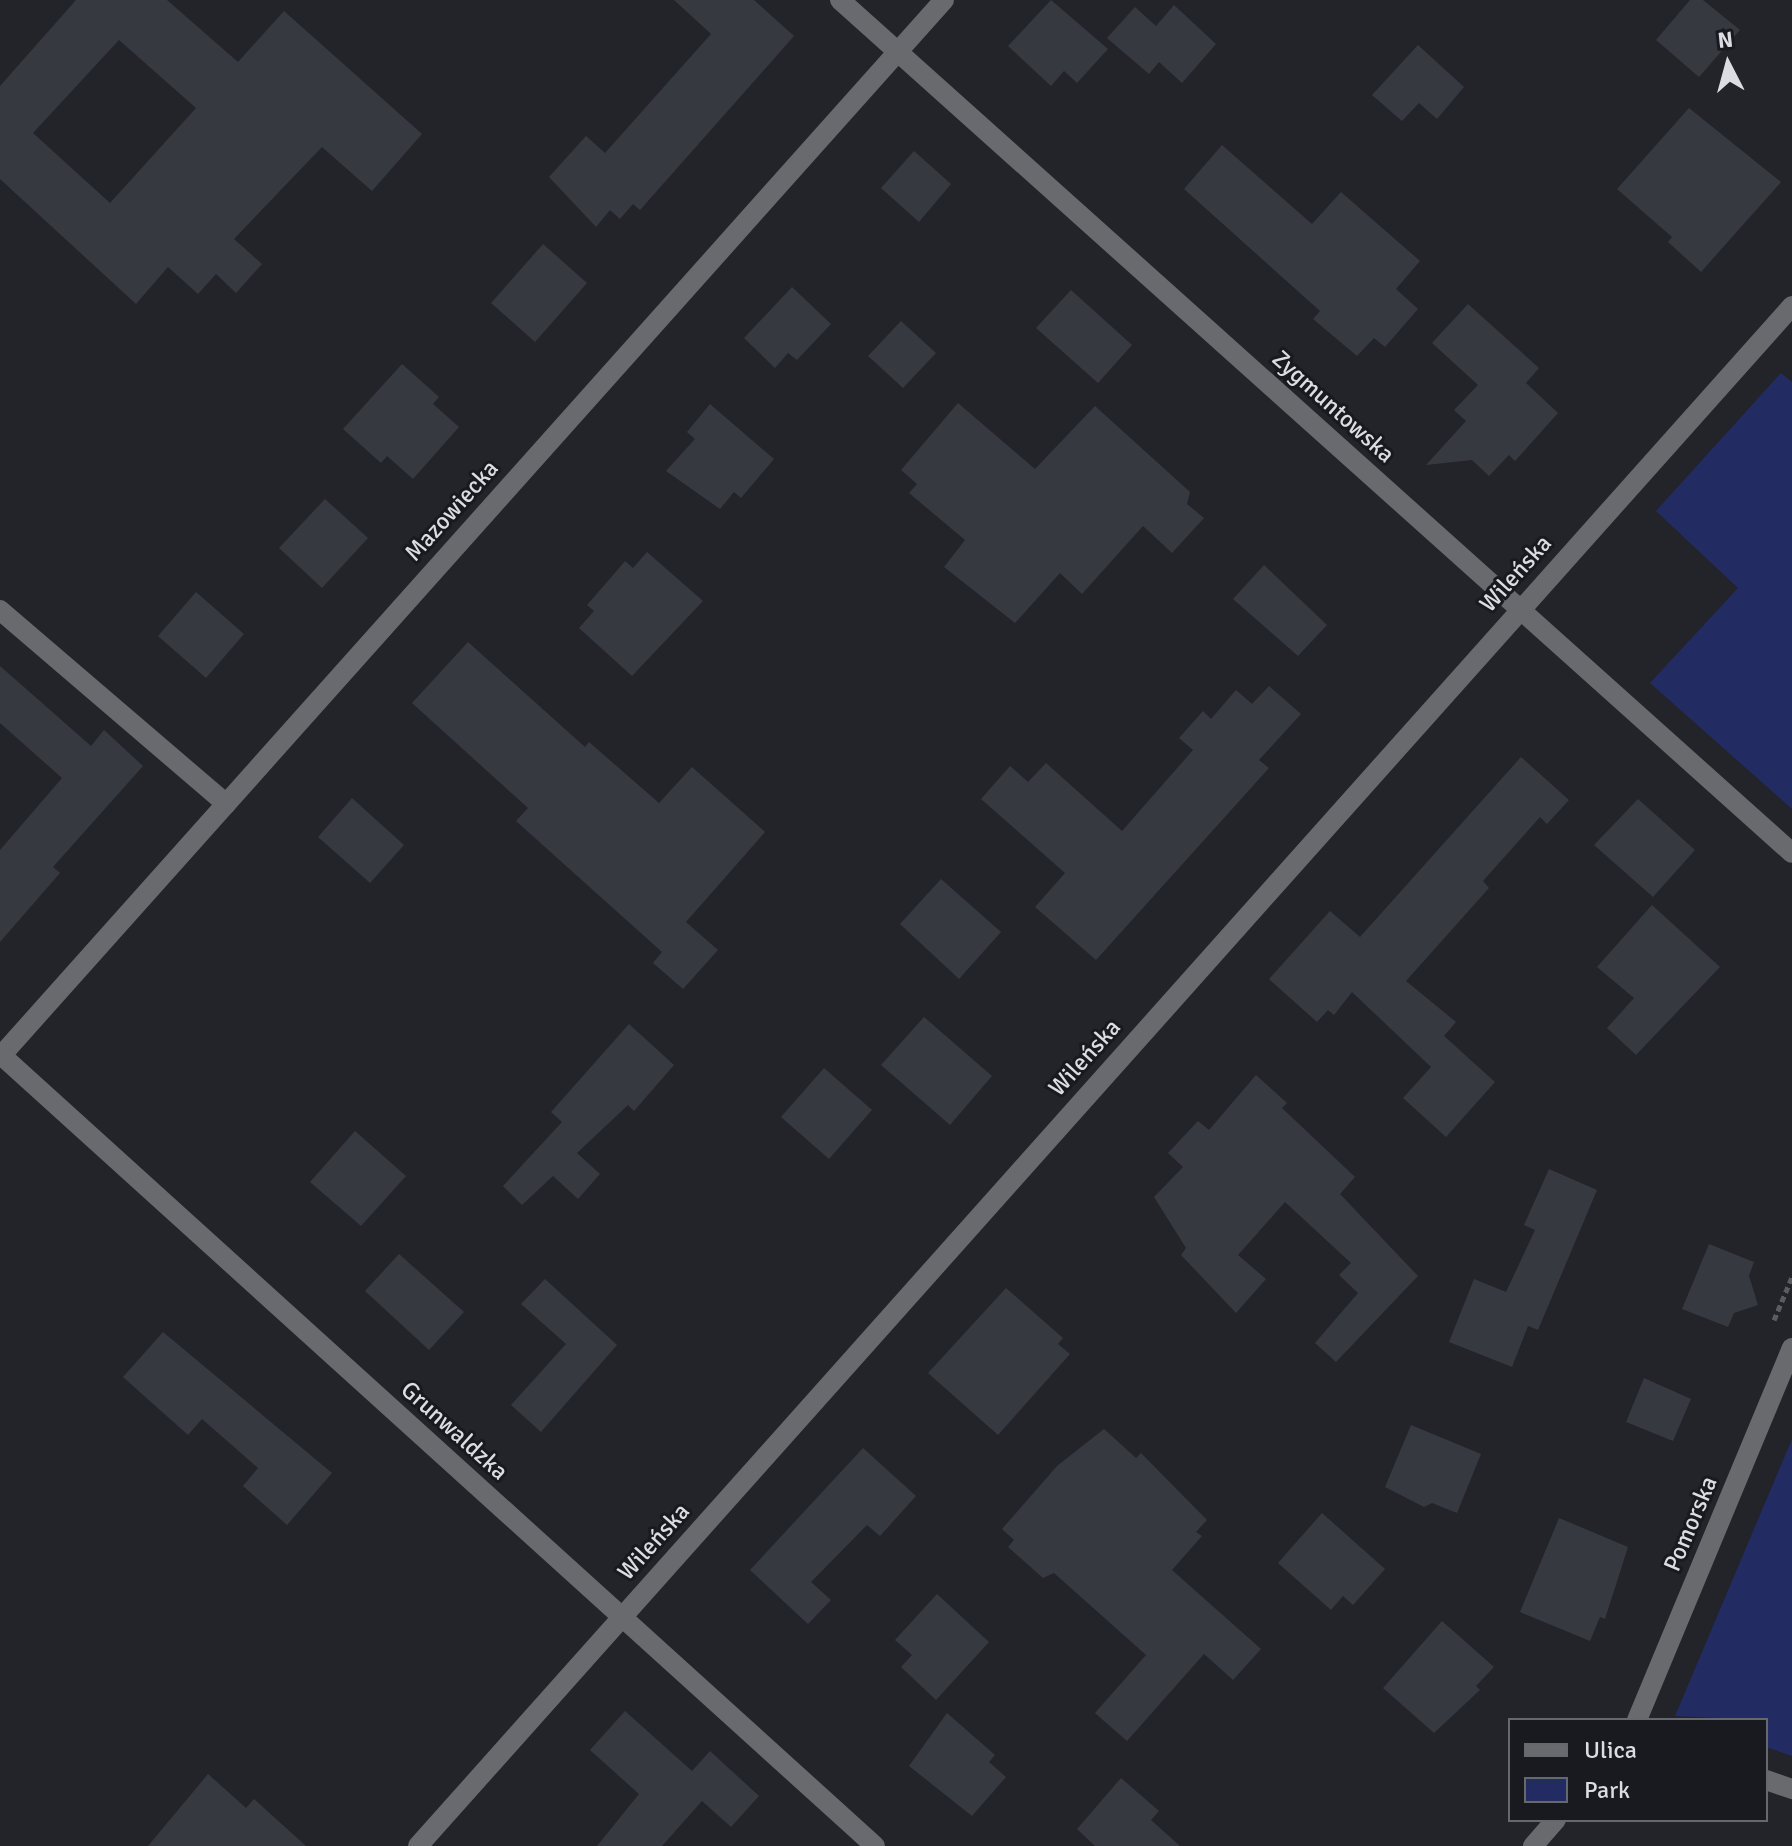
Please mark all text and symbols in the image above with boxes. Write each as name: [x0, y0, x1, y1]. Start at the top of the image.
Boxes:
north arrow: [1688, 24, 1768, 104]
text: N: [1716, 25, 1734, 54]
street label: Zygmuntowska: [1266, 345, 1400, 469]
street label: Mazowiecka: [399, 455, 505, 567]
street label: Wileńska: [1474, 530, 1558, 618]
street label: Wileńska: [1043, 1014, 1127, 1102]
street label: Grunwaldzka: [395, 1375, 513, 1487]
street label: Pomorska: [1658, 1472, 1724, 1576]
street label: Wileńska: [612, 1498, 696, 1586]
legend: [1508, 1718, 1768, 1822]
text: Ulica: [1584, 1735, 1637, 1765]
text: Park: [1584, 1775, 1630, 1805]

